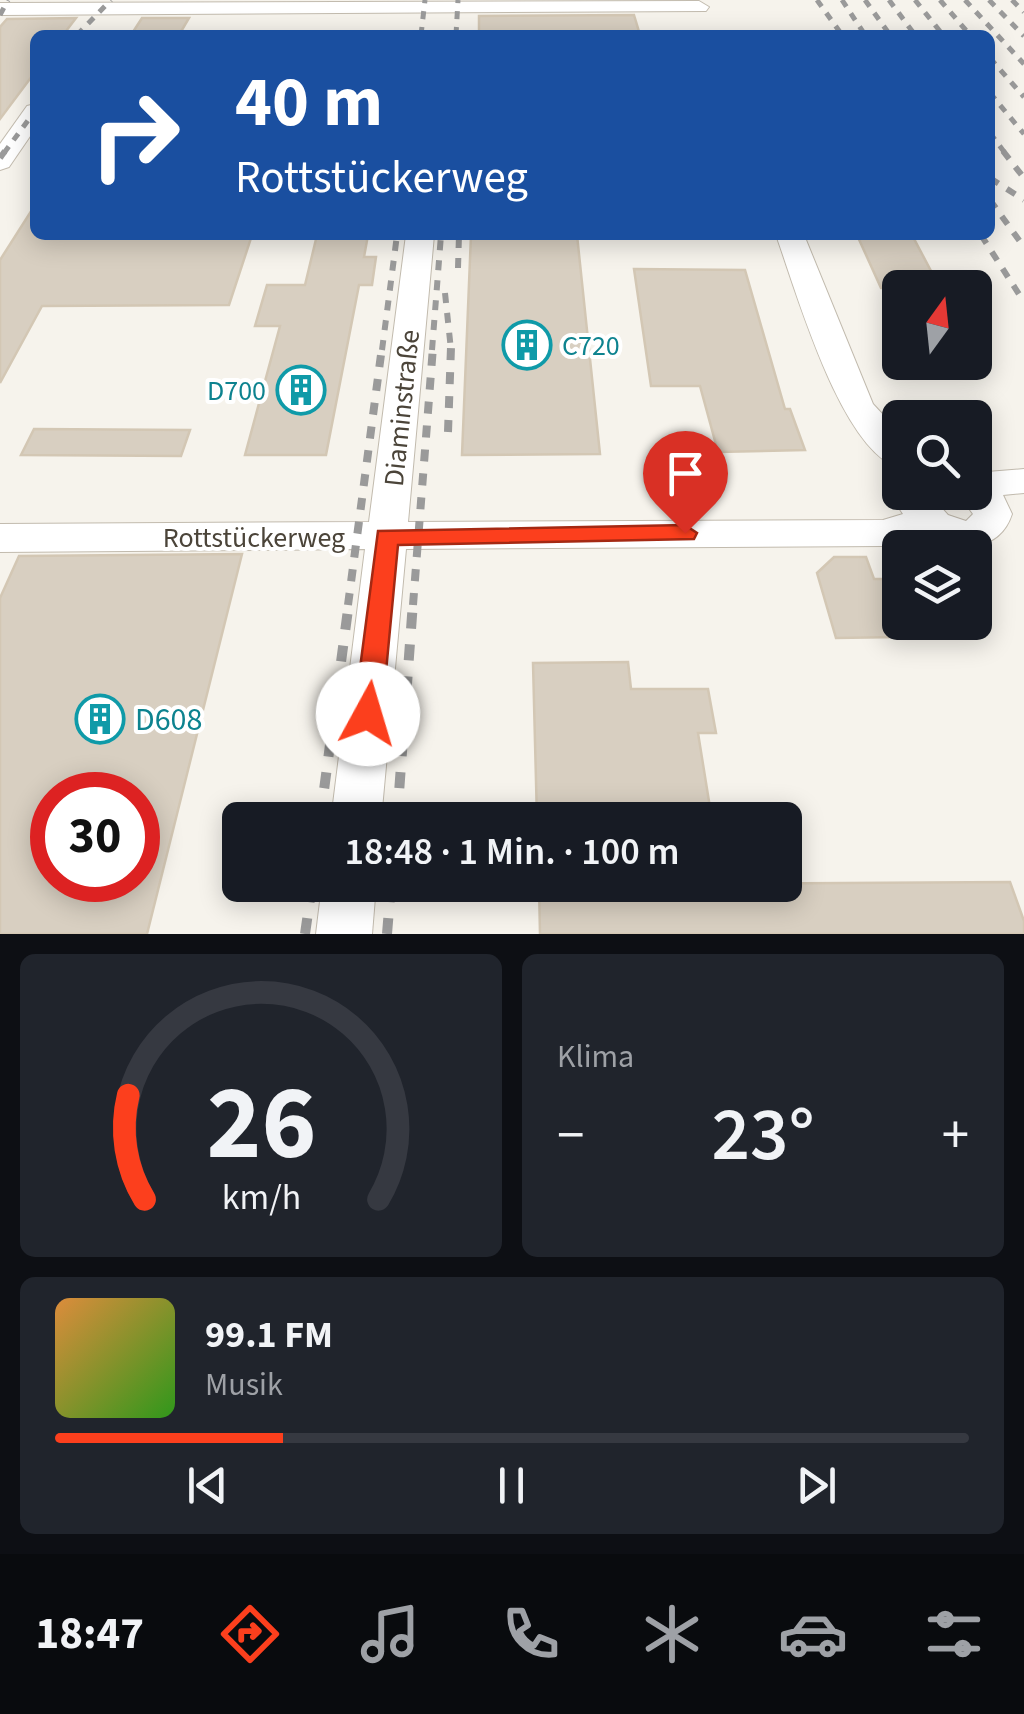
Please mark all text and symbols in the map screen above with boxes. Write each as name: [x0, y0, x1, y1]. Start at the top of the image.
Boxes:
text: 40 m: [235, 53, 383, 153]
icon: right: [70, 70, 200, 200]
text: Rottstückerweg: [235, 146, 528, 210]
north arrow: [882, 270, 992, 380]
map controls: [882, 270, 992, 640]
building icon: C720: [501, 319, 553, 371]
place label: C720: [562, 326, 620, 366]
street label: Diaminstraße: [374, 328, 430, 488]
building icon: D700: [275, 364, 327, 416]
place label: D700: [207, 371, 266, 411]
button: search: [882, 400, 992, 510]
pin: [643, 431, 728, 534]
icon: arrive: [658, 446, 713, 501]
street label: Rottstückerweg: [163, 518, 345, 558]
button: layers: [882, 530, 992, 640]
position arrow: [316, 662, 420, 766]
building icon: D608: [74, 693, 126, 745]
place label: D608: [135, 697, 202, 743]
speed limit sign: 30: [30, 772, 160, 902]
text: 18:48 · 1 Min. · 100 m: [345, 825, 679, 879]
text: Klima: [557, 1034, 634, 1080]
text: 26: [206, 1051, 316, 1199]
text: 23°: [711, 1082, 815, 1189]
text: −: [557, 1097, 584, 1175]
text: +: [942, 1097, 969, 1175]
text: km/h: [221, 1172, 301, 1223]
text: 99.1 FM: [205, 1308, 333, 1362]
text: Musik: [205, 1362, 283, 1408]
icon: previous: [180, 1458, 235, 1513]
icon: pause: [484, 1458, 539, 1513]
icon: next: [789, 1458, 844, 1513]
icon: directions: [215, 1599, 285, 1669]
icon: music: [355, 1599, 425, 1669]
icon: phone: [496, 1599, 566, 1669]
icon: climate: [637, 1599, 707, 1669]
icon: car: [778, 1599, 848, 1669]
icon: filters: [919, 1599, 989, 1669]
text: 18:47: [35, 1602, 144, 1666]

